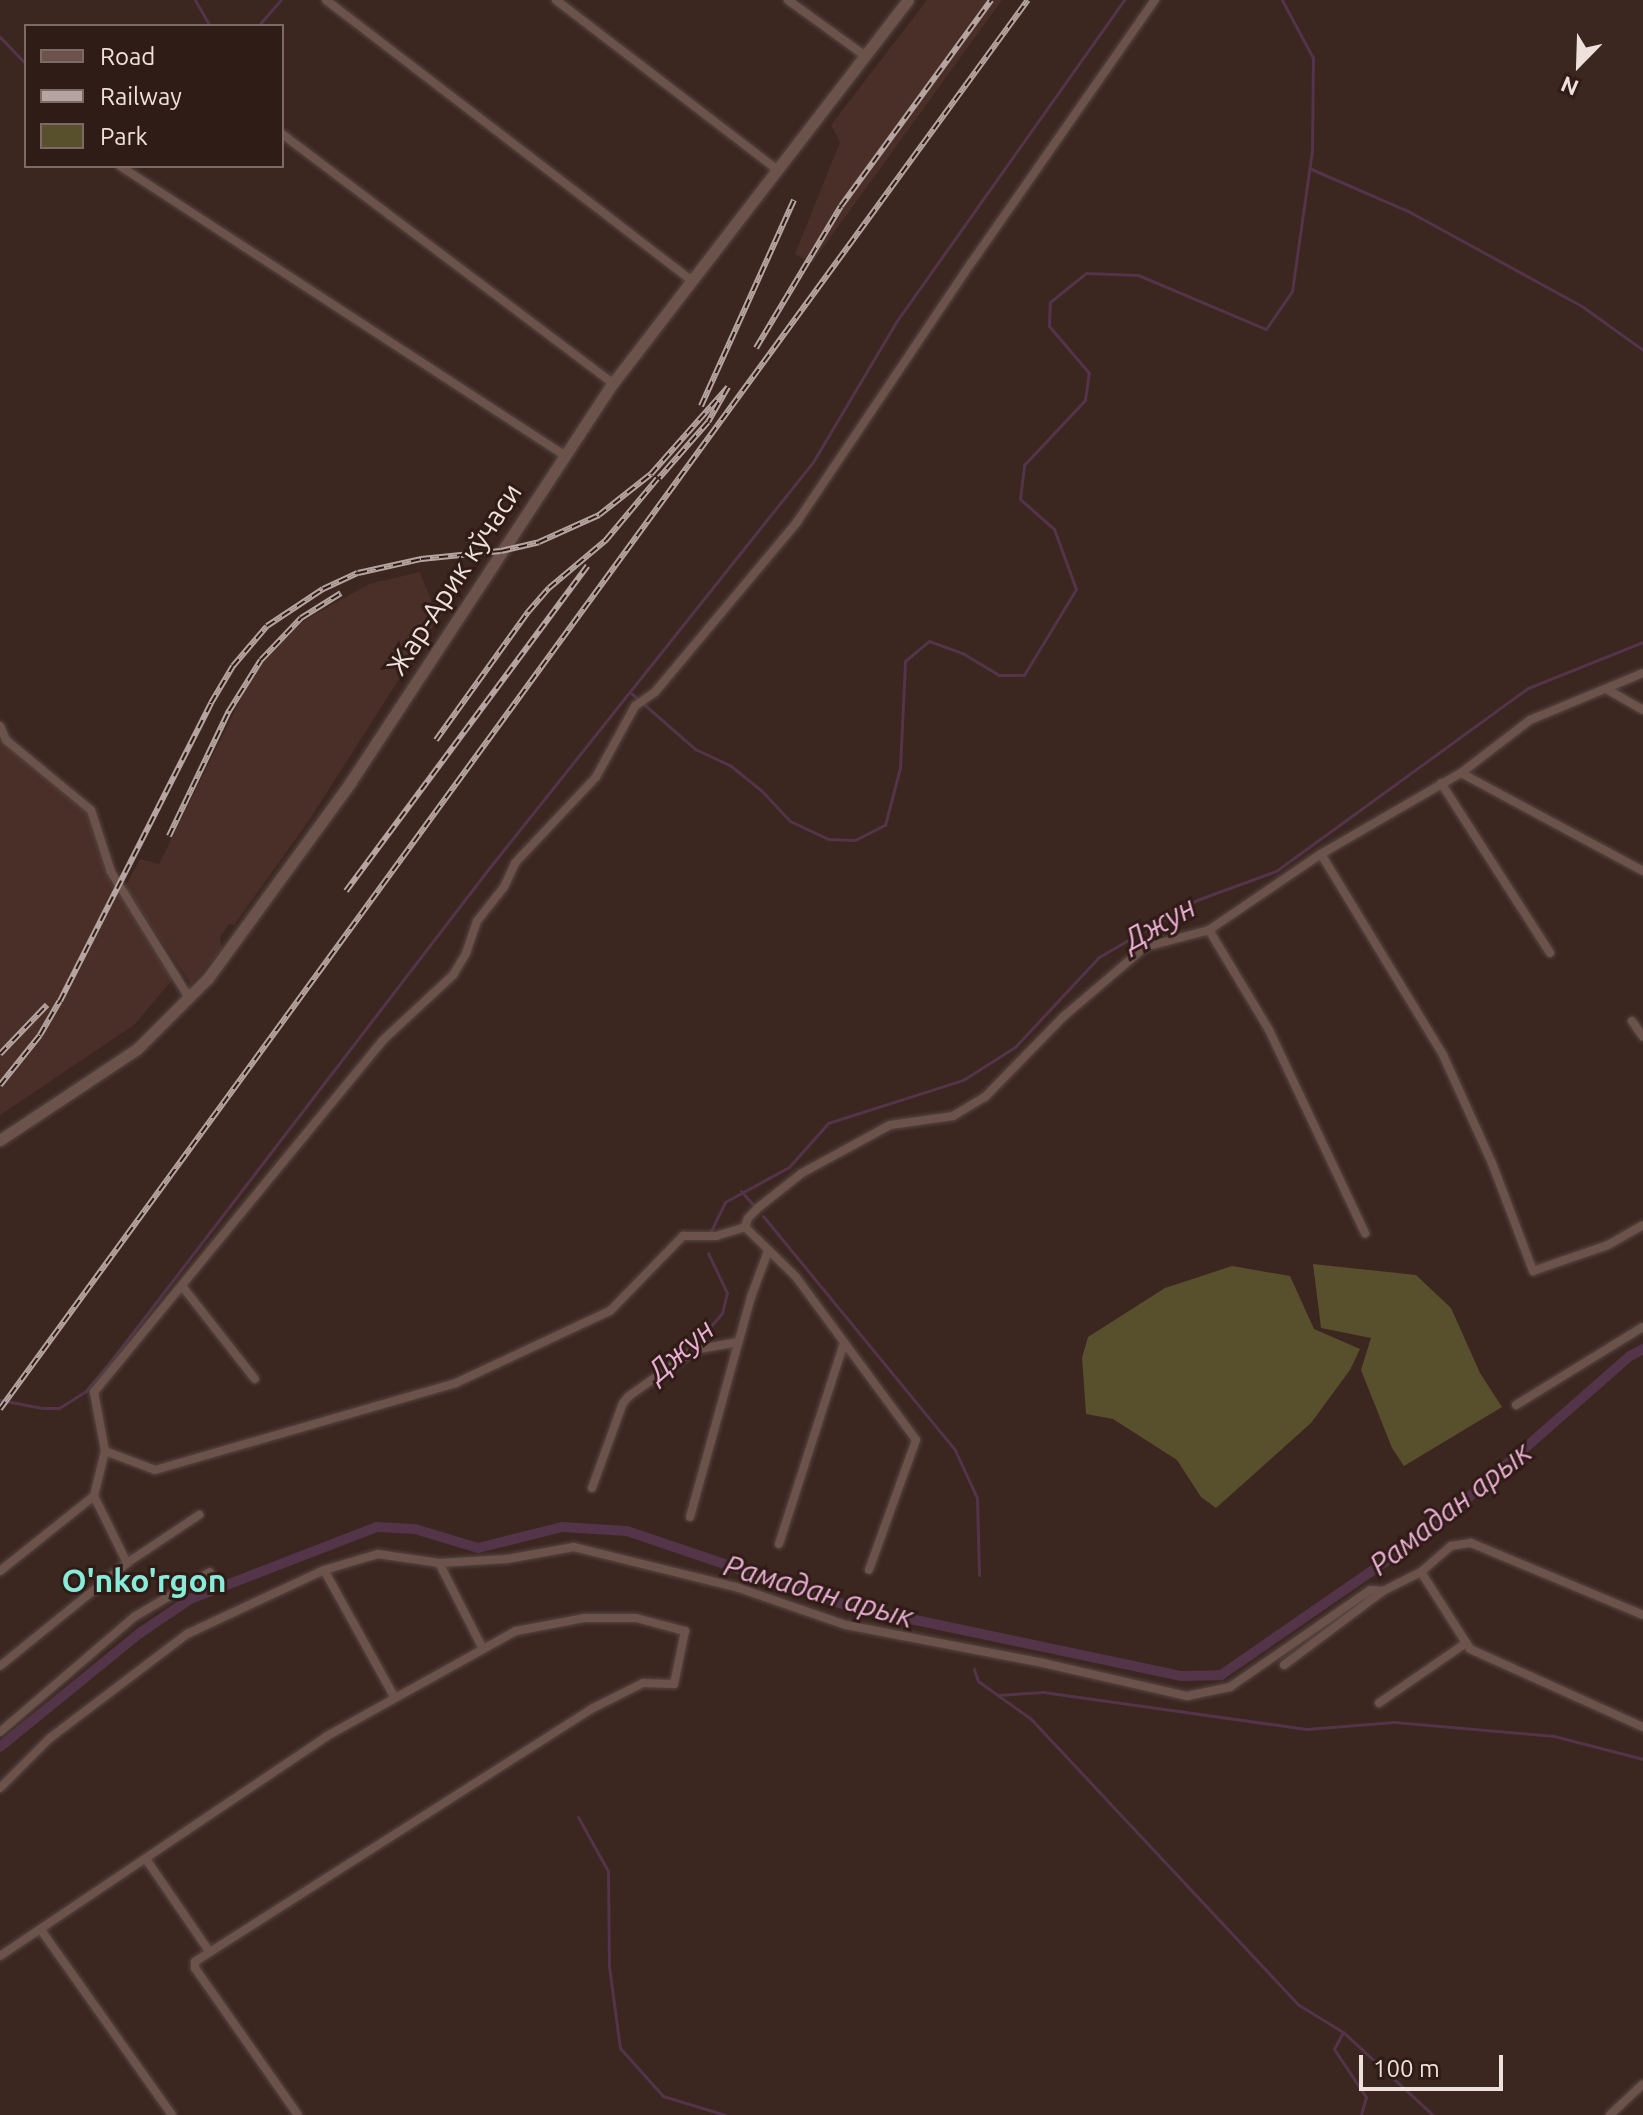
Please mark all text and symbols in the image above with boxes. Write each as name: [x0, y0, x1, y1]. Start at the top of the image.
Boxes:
legend: [24, 24, 284, 168]
north arrow: [1539, 24, 1619, 104]
text: Road: [100, 43, 155, 70]
text: N: [1557, 72, 1582, 101]
text: Railway: [100, 83, 182, 110]
text: Park: [100, 123, 148, 150]
street label: Жар-Арик кўчаси: [379, 477, 529, 681]
water label: Джун: [1117, 889, 1201, 957]
water label: Джун: [639, 1311, 721, 1389]
water label: Рамадан арык: [1362, 1434, 1538, 1582]
water label: Рамадан арык: [720, 1547, 918, 1635]
district label: O'nko'rgon: [62, 1561, 226, 1599]
scale bar: [1363, 2039, 1507, 2089]
text: 100 m: [1373, 2055, 1440, 2082]

